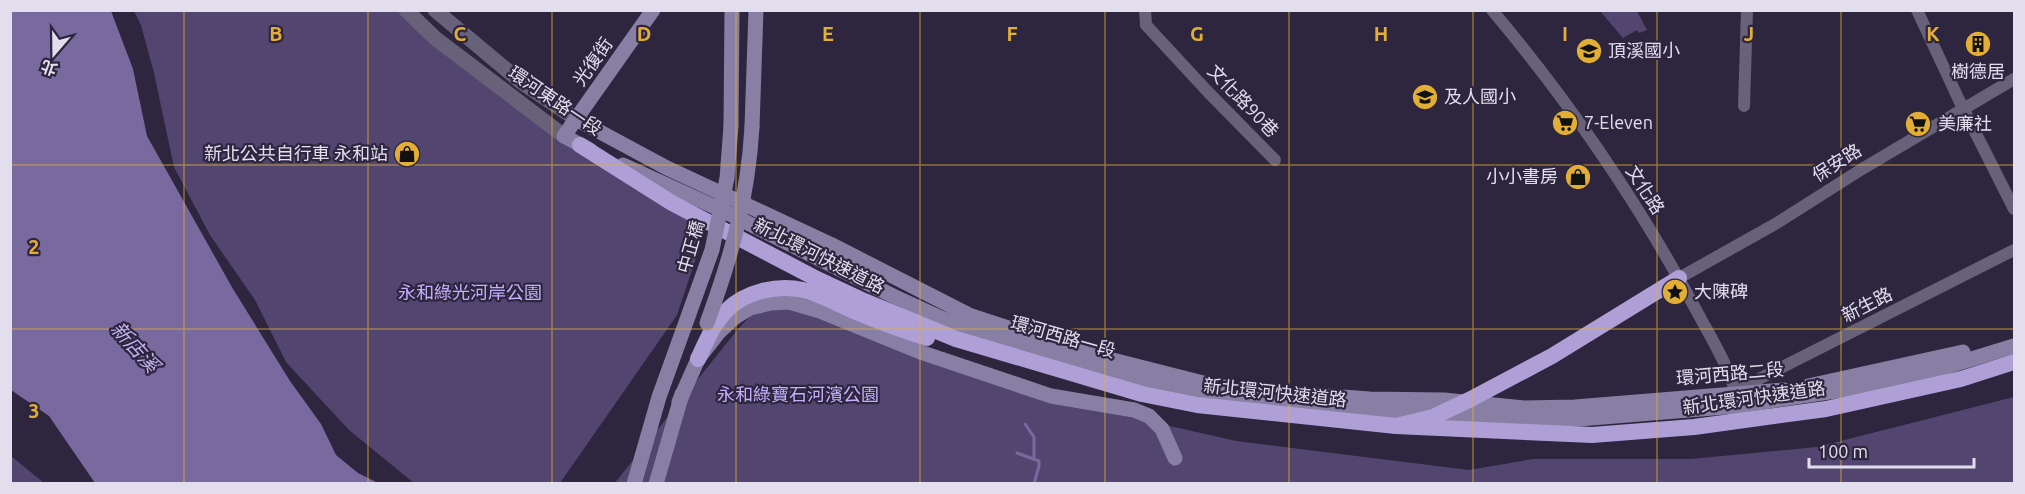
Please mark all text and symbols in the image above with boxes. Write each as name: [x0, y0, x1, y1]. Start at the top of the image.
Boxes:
text: B: [269, 22, 283, 45]
text: C: [454, 22, 467, 45]
text: D: [637, 22, 651, 45]
text: E: [822, 22, 834, 45]
text: F: [1006, 22, 1018, 45]
text: G: [1190, 22, 1204, 45]
text: H: [1374, 22, 1388, 45]
text: I: [1562, 22, 1568, 45]
text: J: [1744, 22, 1754, 45]
text: K: [1926, 22, 1940, 45]
north arrow: [24, 24, 84, 84]
building icon: 樹德居: [1963, 29, 1993, 59]
street label: 光復街: [569, 34, 616, 89]
school or university icon: 頂溪國小: [1574, 36, 1604, 66]
place label: 頂溪國小: [1608, 40, 1680, 60]
text: 北: [38, 57, 59, 79]
street label: 文化路90巷: [1204, 60, 1283, 140]
place label: 樹德居: [1951, 61, 2005, 81]
street label: 環河東路一段: [505, 62, 606, 139]
school or university icon: 及人國小: [1410, 82, 1440, 112]
place label: 及人國小: [1444, 86, 1516, 106]
supermarket icon: 7-Eleven: [1550, 108, 1580, 138]
supermarket icon: 美廉社: [1903, 109, 1933, 139]
place label: 7-Eleven: [1584, 112, 1653, 132]
place label: 美廉社: [1938, 113, 1992, 133]
shop icon: 新北公共自行車 永和站: [392, 139, 422, 169]
street label: 保安路: [1808, 139, 1865, 185]
place label: 新北公共自行車 永和站: [204, 143, 388, 163]
street label: 文化路: [1623, 161, 1669, 218]
shop icon: 小小書房: [1563, 162, 1593, 192]
place label: 小小書房: [1486, 166, 1558, 186]
street label: 新北環河快速道路: [751, 214, 888, 297]
street label: 中正橋: [673, 218, 707, 275]
text: 2: [28, 235, 40, 258]
place icon: 大陳碑: [1660, 277, 1690, 307]
place label: 大陳碑: [1694, 281, 1748, 301]
park label: 永和綠光河岸公園: [398, 282, 542, 302]
street label: 新生路: [1838, 283, 1895, 325]
street label: 環河西路一段: [1009, 312, 1118, 361]
water label: 新店溪: [107, 317, 166, 379]
street label: 環河西路二段: [1675, 358, 1785, 388]
street label: 新北環河快速道路: [1202, 375, 1348, 409]
street label: 新北環河快速道路: [1681, 377, 1827, 417]
park label: 永和綠寶石河濱公園: [717, 384, 879, 404]
text: 3: [28, 399, 40, 422]
scale bar: [1809, 431, 1974, 469]
text: 100 m: [1818, 441, 1868, 461]

